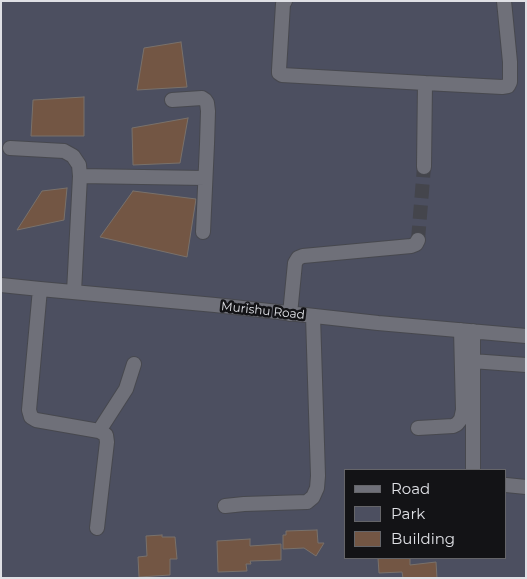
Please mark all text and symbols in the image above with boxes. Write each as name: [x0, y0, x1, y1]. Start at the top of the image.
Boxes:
street label: Murishu Road: [220, 299, 306, 323]
legend: [344, 469, 507, 559]
text: Road: [391, 479, 430, 498]
text: Park: [391, 504, 425, 523]
text: Building: [391, 529, 455, 548]

